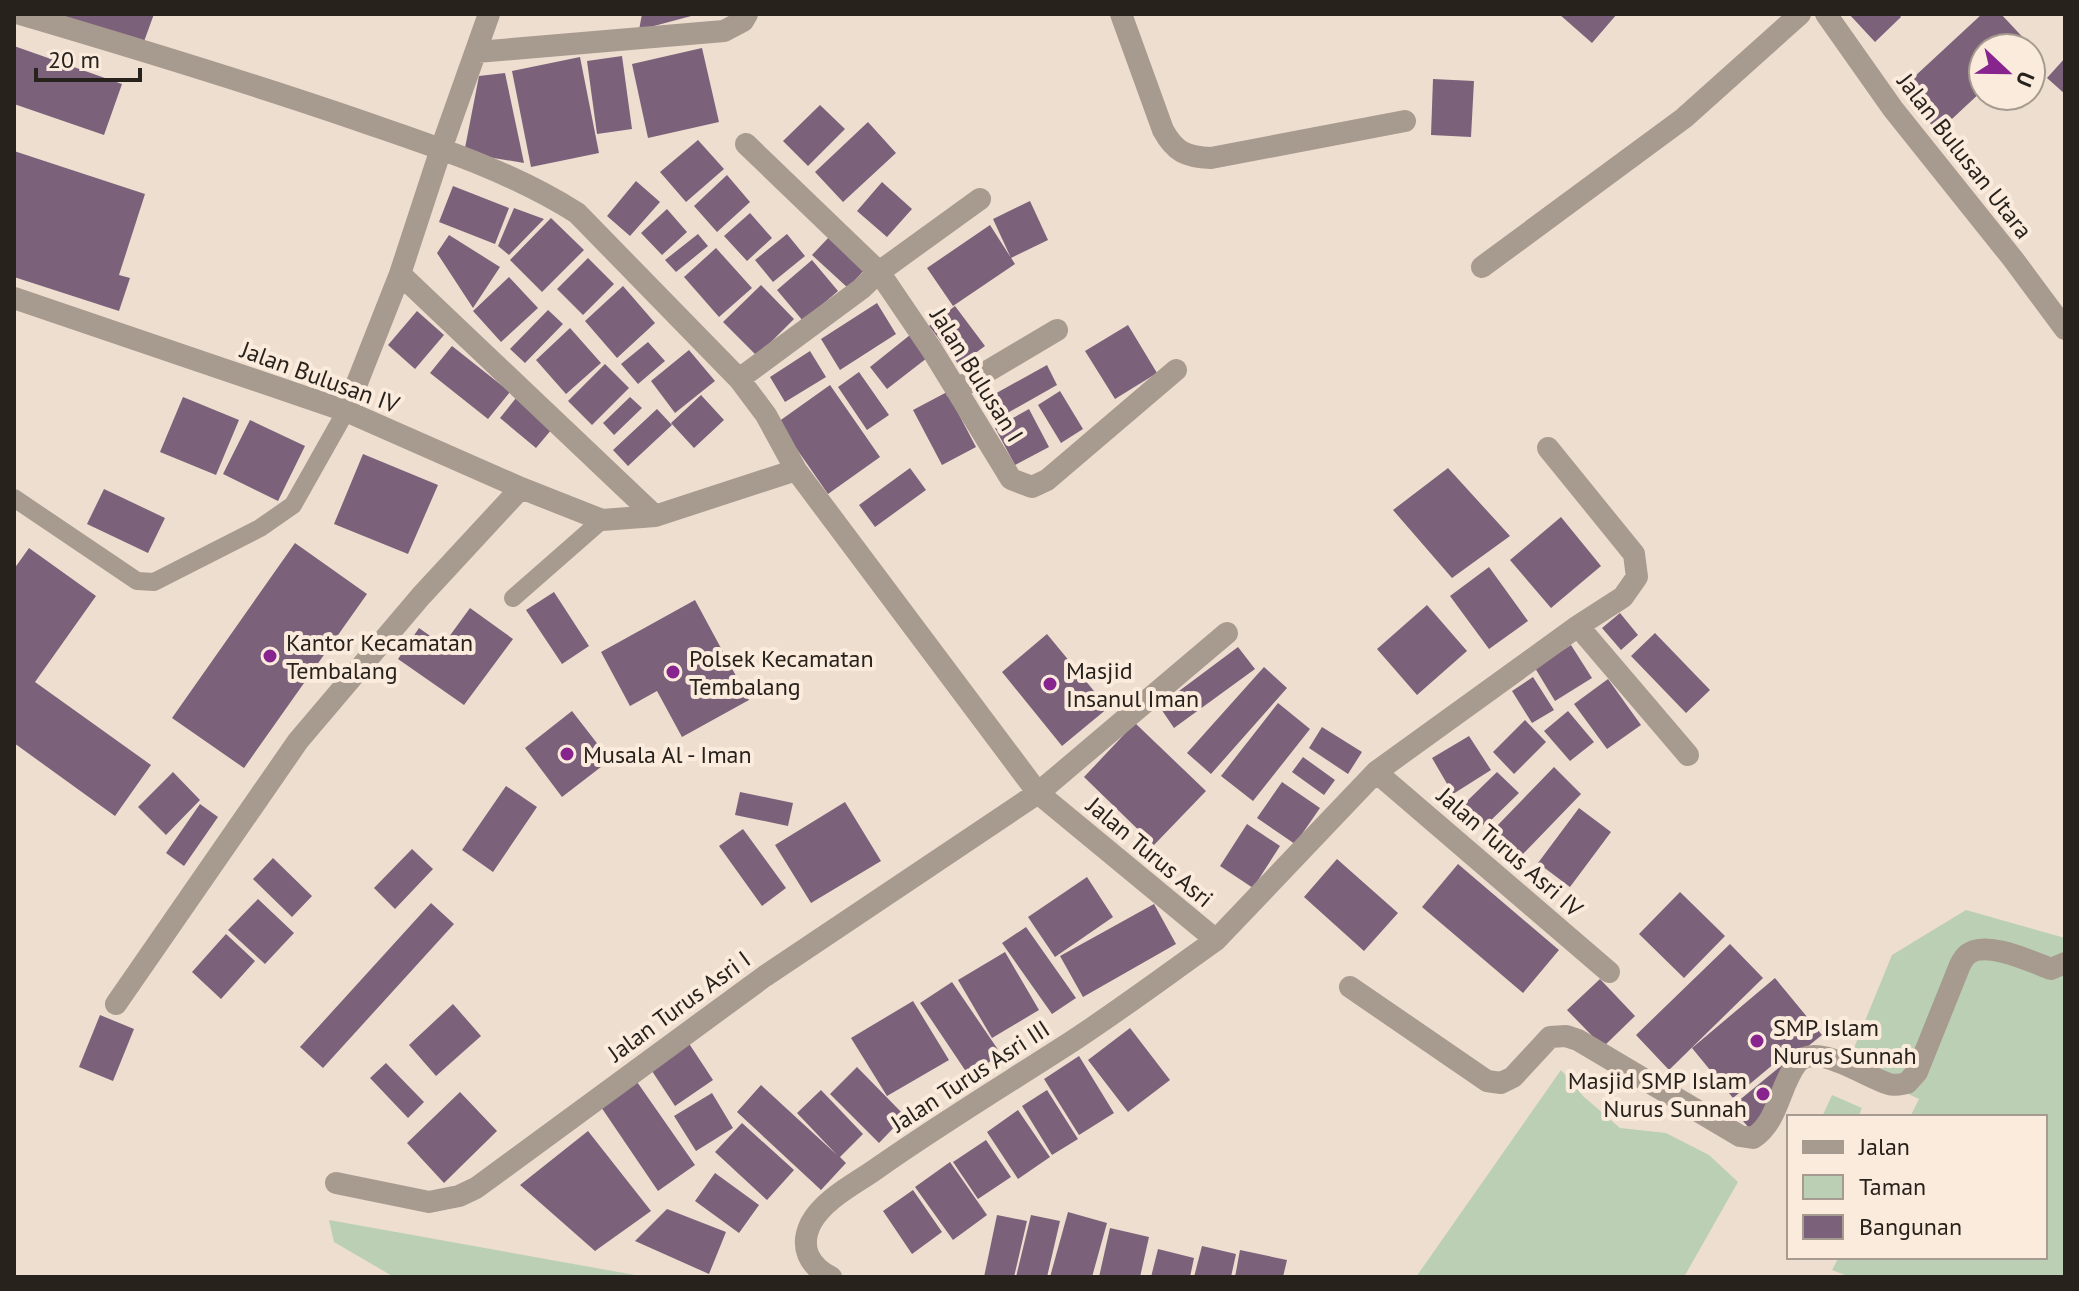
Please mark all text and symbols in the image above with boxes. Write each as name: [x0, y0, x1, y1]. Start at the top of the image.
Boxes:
scale bar: [36, 32, 140, 82]
north arrow: [1967, 32, 2047, 112]
text: 20 m: [48, 44, 100, 75]
street label: Jalan Bulusan Utara: [1892, 68, 2038, 244]
street label: Jalan Bulusan I: [923, 301, 1031, 448]
street label: Jalan Bulusan IV: [236, 334, 404, 420]
place label: Kantor Kecamatan Tembalang: [286, 627, 473, 686]
place label: Polsek Kecamatan Tembalang: [689, 643, 874, 702]
marker: Kantor Kecamatan Tembalang: [261, 647, 279, 665]
place label: Masjid Insanul Iman: [1066, 655, 1199, 714]
marker: Polsek Kecamatan Tembalang: [664, 663, 682, 681]
marker: Masjid Insanul Iman: [1041, 675, 1059, 693]
place label: Musala Al - Iman: [583, 739, 752, 770]
marker: Musala Al - Iman: [558, 745, 576, 763]
street label: Jalan Turus Asri IV: [1430, 780, 1589, 924]
street label: Jalan Turus Asri: [1080, 789, 1220, 914]
street label: Jalan Turus Asri I: [601, 944, 757, 1069]
place label: SMP Islam Nurus Sunnah: [1773, 1012, 1917, 1071]
street label: Jalan Turus Asri III: [884, 1013, 1055, 1139]
marker: SMP Islam Nurus Sunnah: [1748, 1032, 1766, 1050]
place label: Masjid SMP Islam Nurus Sunnah: [1568, 1065, 1747, 1124]
marker: Masjid SMP Islam Nurus Sunnah: [1754, 1085, 1772, 1103]
legend: [1787, 1115, 2047, 1259]
text: Jalan: [1858, 1131, 1910, 1162]
text: Taman: [1859, 1171, 1926, 1202]
text: Bangunan: [1859, 1211, 1962, 1242]

